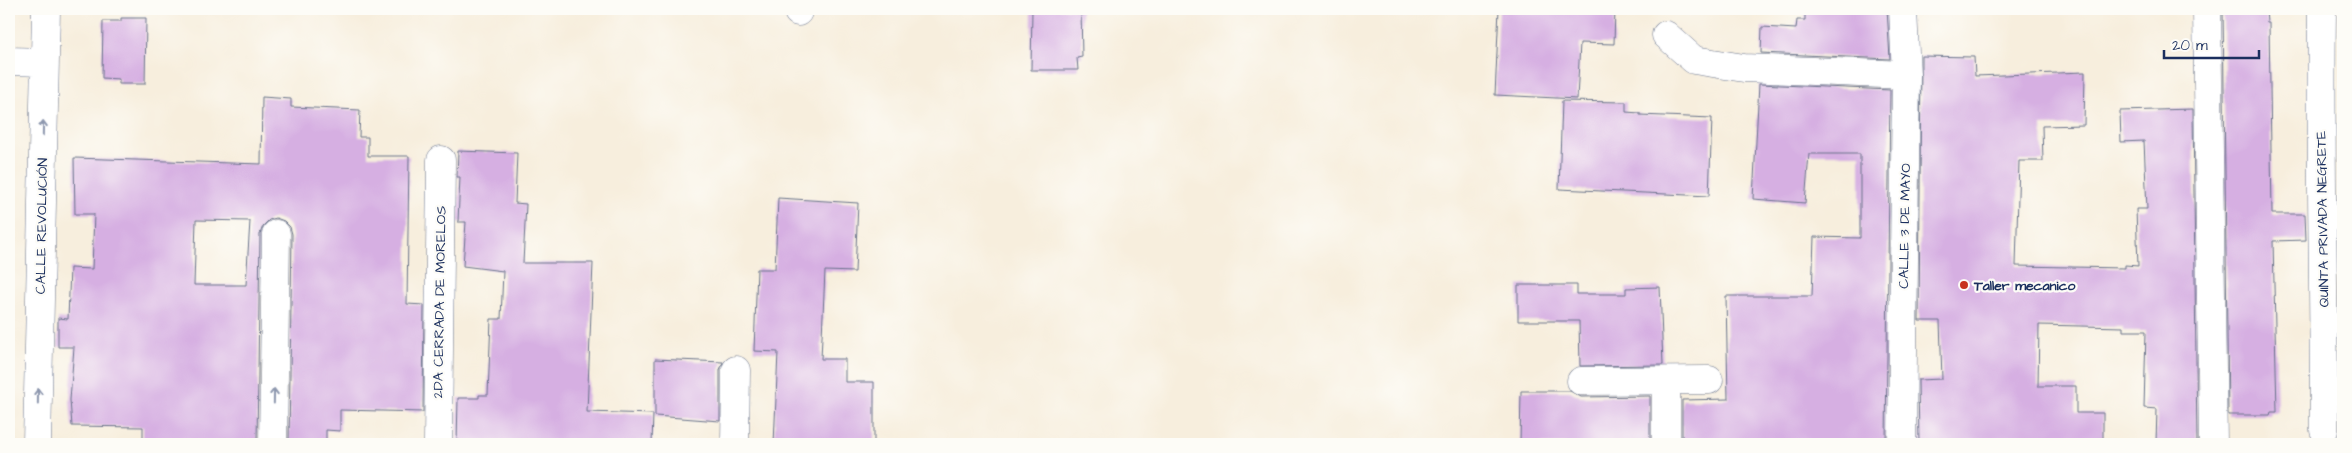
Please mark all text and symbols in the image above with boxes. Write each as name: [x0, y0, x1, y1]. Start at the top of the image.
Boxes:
scale bar: [2164, 28, 2260, 60]
text: 20 m: [2172, 35, 2208, 56]
one-way arrow: [38, 120, 48, 136]
street label: QUINTA PRIVADA NEGRETE: [2311, 130, 2335, 307]
street label: CALLE REVOLUCIÓN: [31, 157, 53, 294]
street label: CALLE 3 DE MAYO: [1894, 163, 1916, 289]
street label: 2DA CERRADA DE MORELOS: [428, 205, 452, 399]
place label: Taller mecanico: [1973, 276, 2076, 296]
marker: Taller mecanico: [1958, 279, 1970, 291]
one-way arrow: [33, 388, 43, 404]
one-way arrow: [269, 388, 278, 404]

